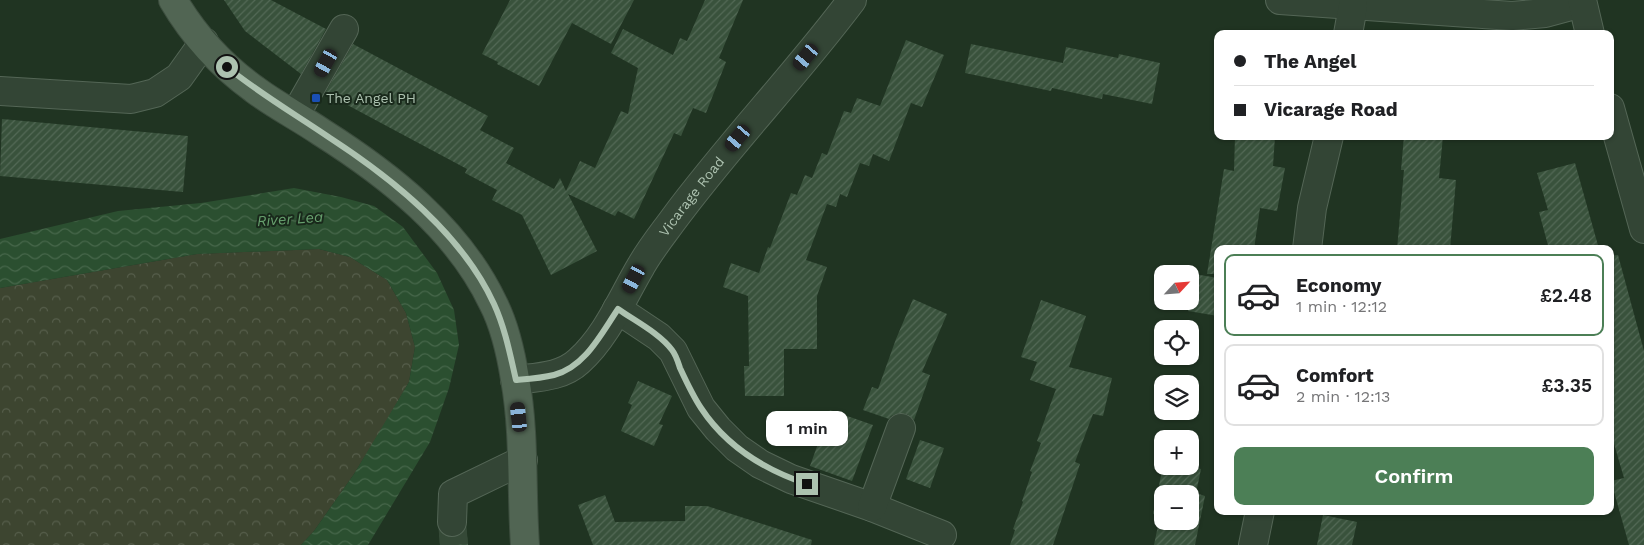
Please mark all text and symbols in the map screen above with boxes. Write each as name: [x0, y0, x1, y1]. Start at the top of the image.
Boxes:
car: [790, 41, 821, 73]
car: [312, 46, 339, 80]
text: The Angel: [1264, 50, 1357, 73]
route start: [216, 56, 238, 78]
place label: The Angel PH: [326, 90, 416, 106]
marker: The Angel PH: [310, 92, 322, 104]
text: Vicarage Road: [1264, 98, 1398, 121]
car: [722, 122, 753, 154]
street label: Vicarage Road: [656, 153, 727, 239]
water label: River Lea: [256, 208, 324, 230]
car: [620, 262, 647, 296]
north arrow: [1154, 265, 1199, 310]
map controls: [1154, 265, 1199, 530]
icon: car: [1236, 273, 1281, 318]
text: Economy: [1296, 274, 1381, 297]
text: £2.48: [1540, 284, 1592, 307]
text: 1 min · 12:12: [1296, 297, 1387, 316]
button: locate: [1154, 320, 1199, 365]
icon: car: [1236, 363, 1281, 408]
text: Comfort: [1296, 364, 1374, 387]
text: £3.35: [1541, 374, 1592, 397]
button: layers: [1154, 375, 1199, 420]
text: 2 min · 12:13: [1296, 387, 1390, 406]
car: [509, 401, 528, 433]
callout: 1 min: [766, 412, 848, 446]
text: 1 min: [786, 419, 828, 438]
button: +: [1154, 430, 1199, 475]
button: Confirm: [1234, 447, 1594, 505]
route end: [796, 473, 818, 495]
button: −: [1154, 485, 1199, 530]

